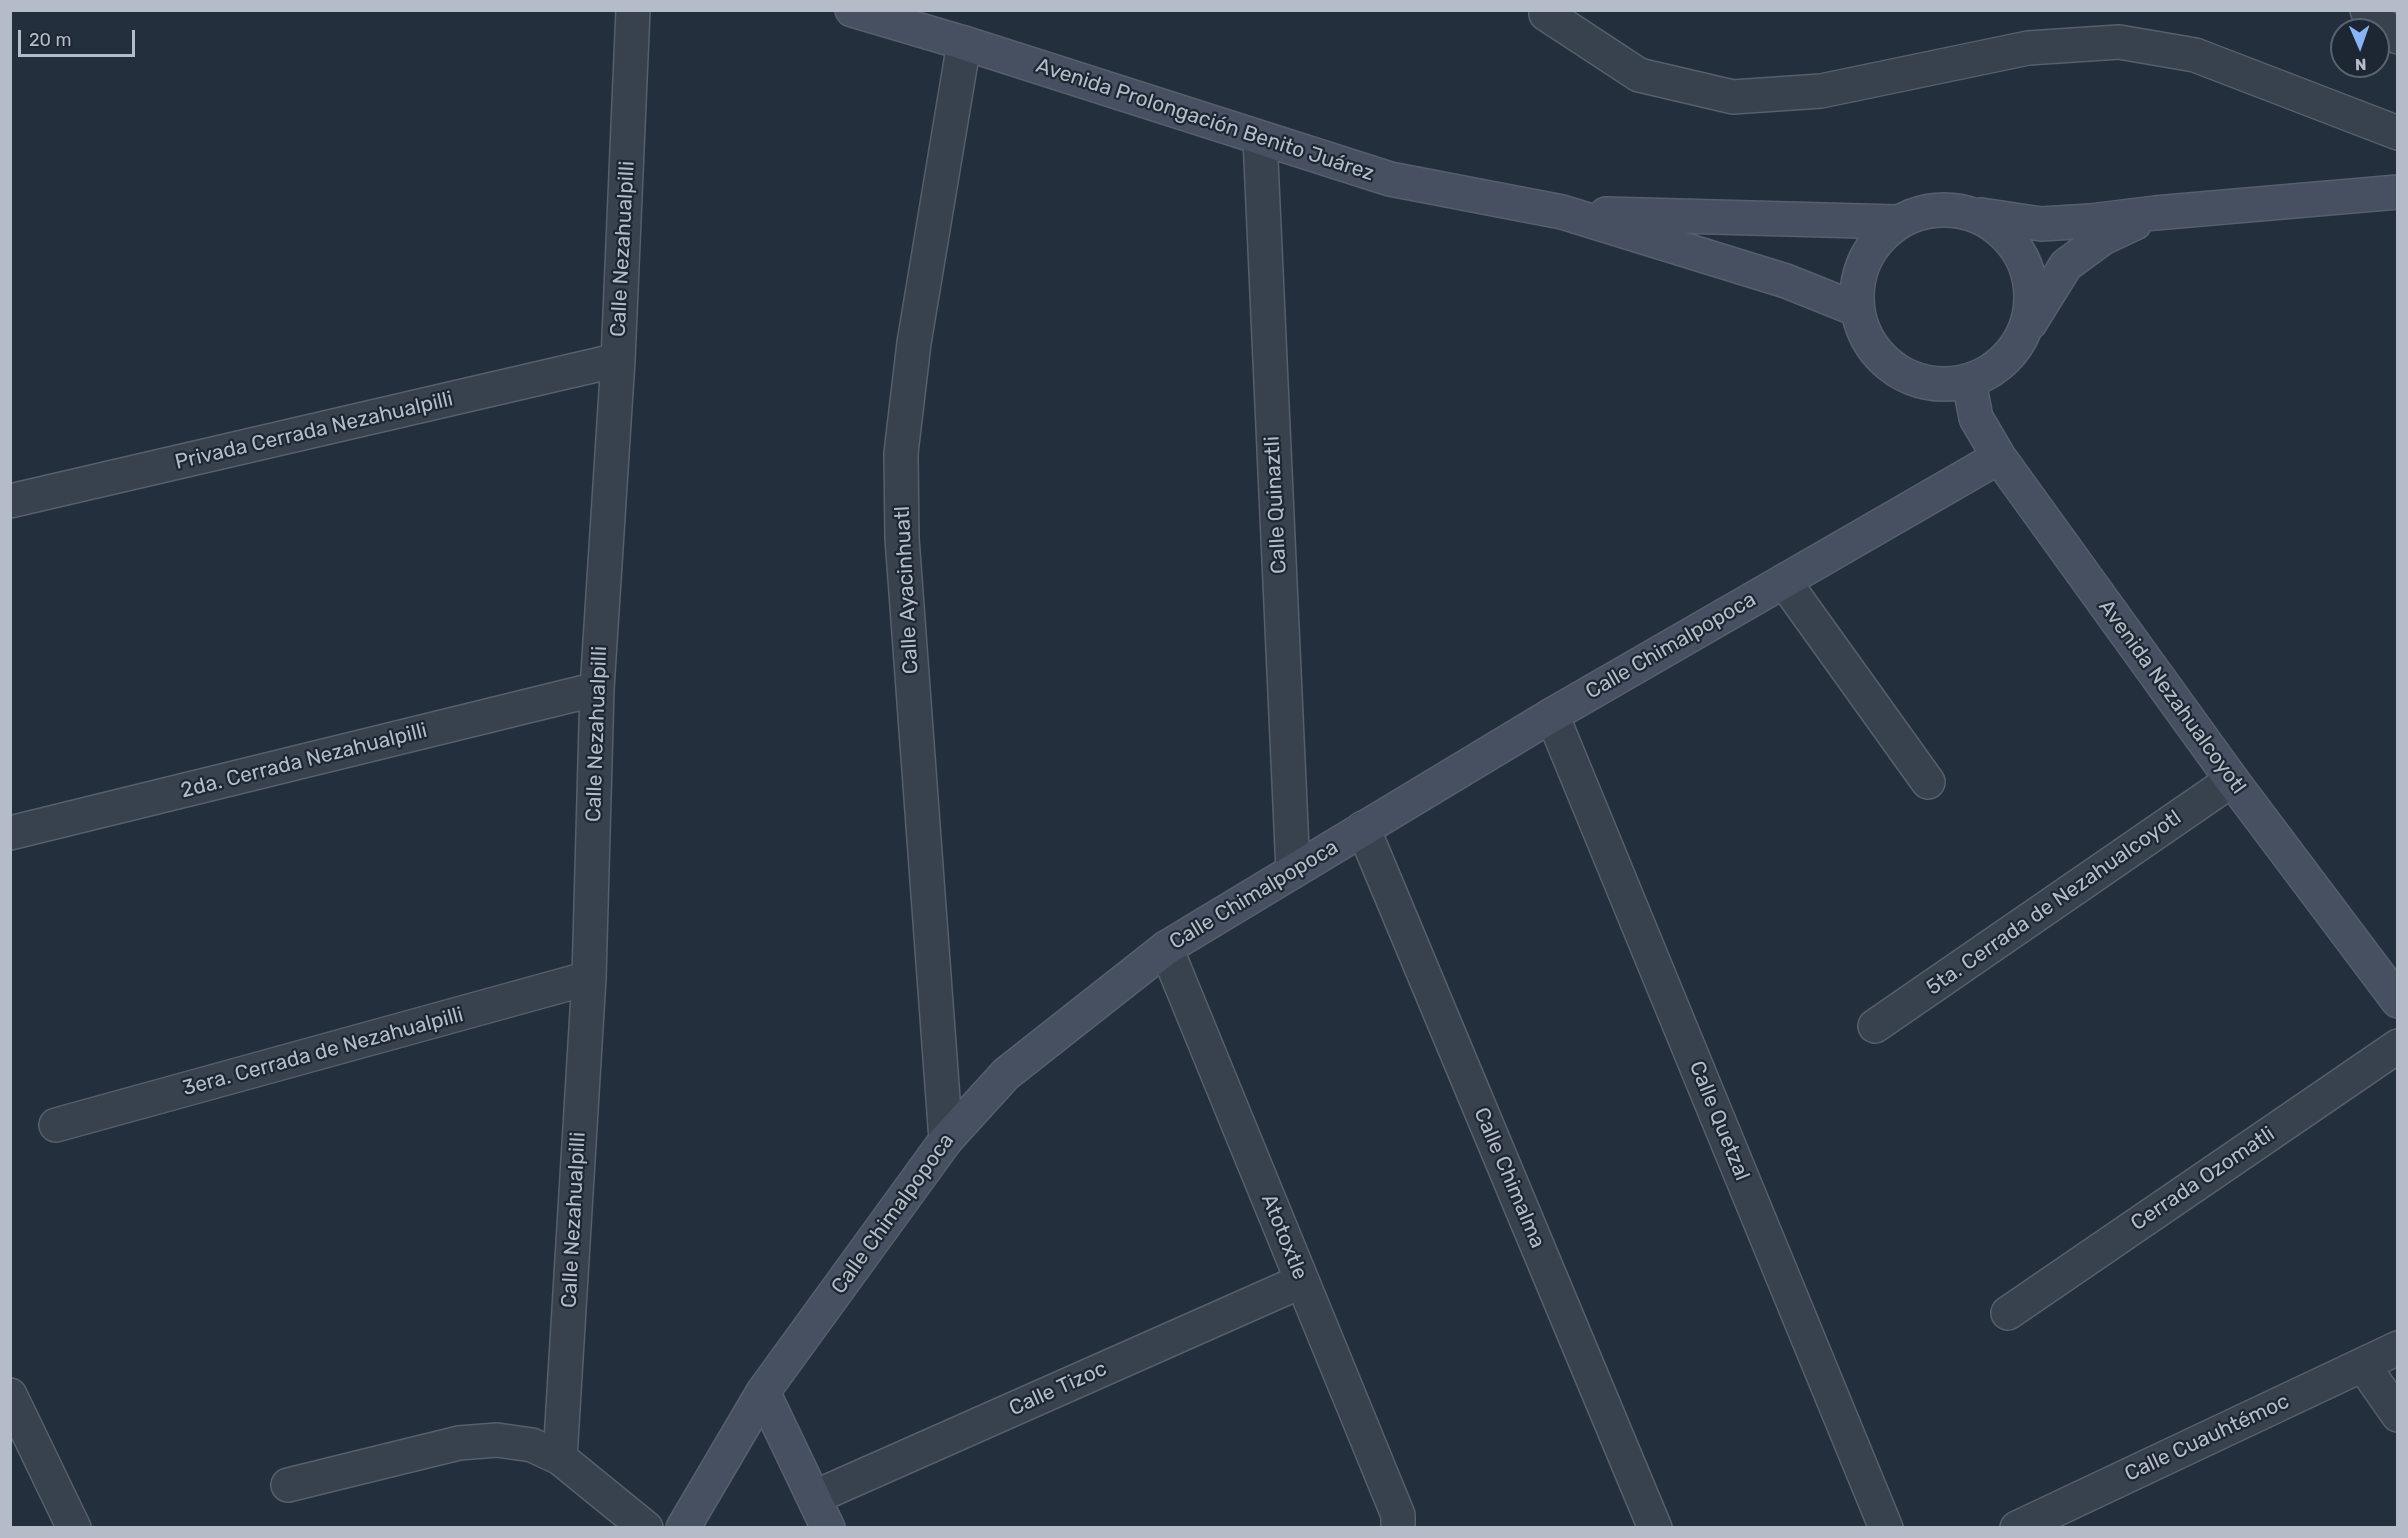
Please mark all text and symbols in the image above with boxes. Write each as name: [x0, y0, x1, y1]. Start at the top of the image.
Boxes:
scale bar: [21, 18, 138, 56]
north arrow: [2330, 18, 2390, 78]
text: 20 m: [29, 29, 71, 51]
street label: Avenida Prolongación Benito Juárez: [1033, 53, 1377, 187]
text: N: [2354, 55, 2367, 74]
street label: Calle Nezahualpilli: [606, 160, 640, 338]
street label: Privada Cerrada Nezahualpilli: [173, 387, 455, 475]
street label: Calle Quinaztli: [1260, 435, 1292, 575]
street label: Calle Ayacinhuatl: [890, 505, 924, 675]
street label: Calle Chimalpopoca: [1581, 587, 1761, 705]
street label: Avenida Nezahualcoyotl: [2093, 595, 2251, 799]
street label: Calle Nezahualpilli: [581, 645, 613, 823]
street label: 2da. Cerrada Nezahualpilli: [178, 718, 430, 804]
street label: 5ta. Cerrada de Nezahualcoyotl: [1922, 805, 2186, 1001]
street label: Calle Chimalpopoca: [1165, 835, 1343, 955]
street label: 3era. Cerrada de Nezahualpilli: [180, 1002, 466, 1102]
street label: Calle Quetzal: [1684, 1057, 1754, 1185]
street label: Calle Chimalma: [1468, 1104, 1550, 1252]
street label: Cerrada Ozomatli: [2126, 1122, 2280, 1236]
street label: Calle Chimalpopoca: [826, 1129, 960, 1299]
street label: Calle Nezahualpilli: [557, 1131, 591, 1309]
street label: Atotoxtle: [1255, 1191, 1313, 1283]
street label: Calle Tizoc: [1005, 1356, 1111, 1422]
street label: Calle Cuauhtémoc: [2121, 1389, 2293, 1487]

